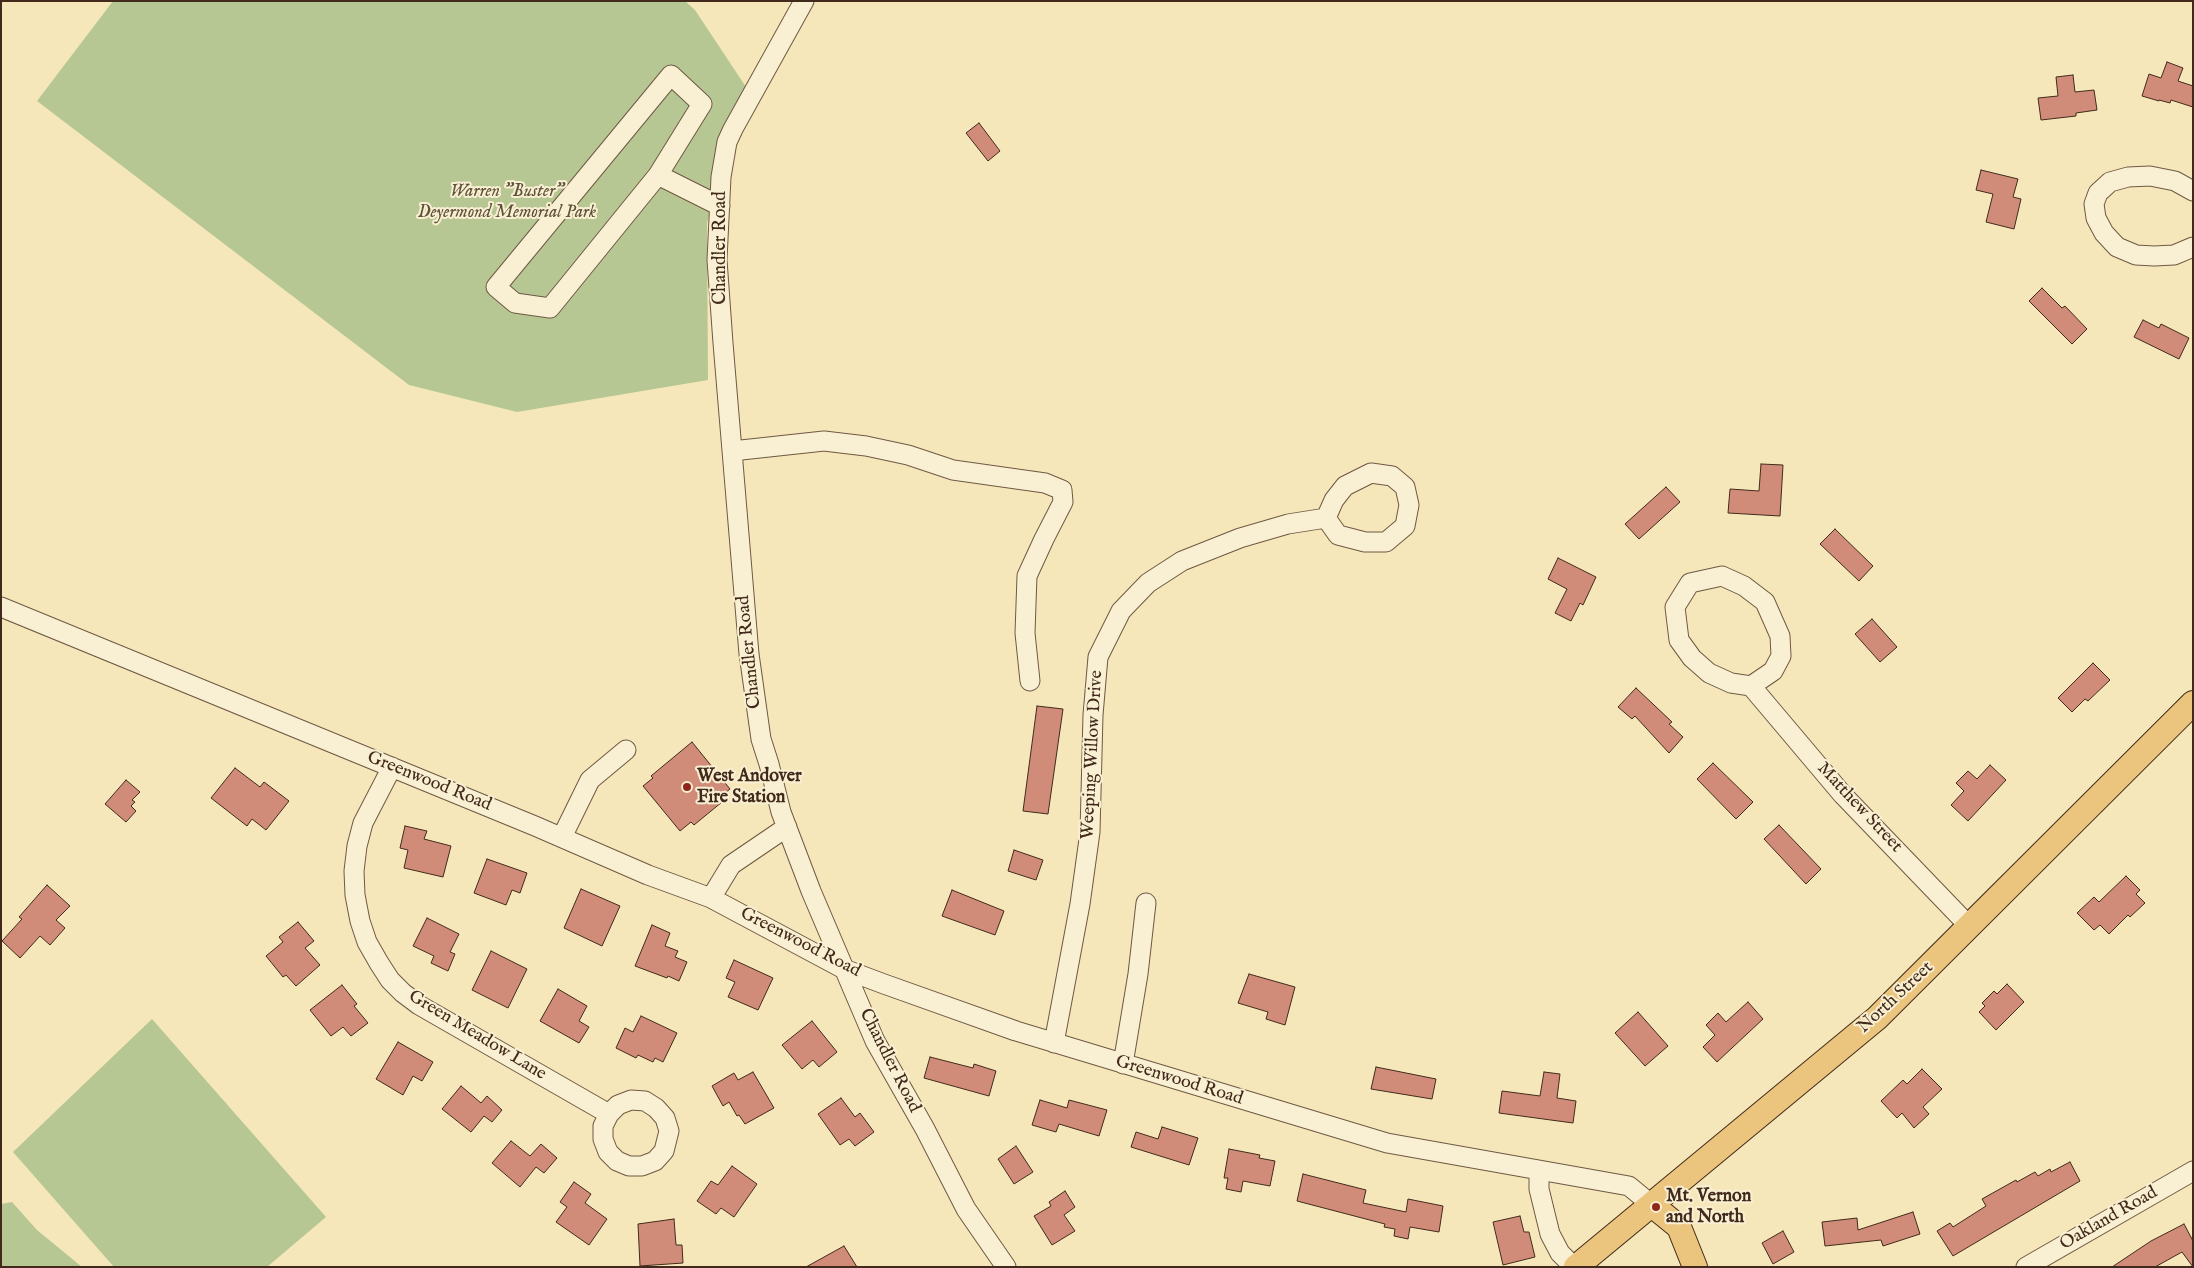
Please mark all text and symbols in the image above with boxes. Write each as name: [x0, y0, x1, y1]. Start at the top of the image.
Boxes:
park label: Warren "Buster" Deyermond Memorial Park: [418, 181, 596, 223]
street label: Chandler Road: [710, 191, 732, 305]
street label: Chandler Road: [733, 594, 767, 710]
street label: Weeping Willow Drive: [1078, 670, 1108, 840]
street label: Greenwood Road: [364, 747, 494, 817]
street label: Matthew Street: [1812, 758, 1906, 858]
place label: West Andover Fire Station: [697, 766, 802, 809]
marker: West Andover Fire Station: [681, 781, 693, 793]
street label: Greenwood Road: [736, 903, 864, 983]
street label: North Street: [1854, 957, 1938, 1039]
street label: Green Meadow Lane: [404, 986, 550, 1086]
street label: Chandler Road: [854, 1005, 924, 1117]
street label: Greenwood Road: [1113, 1051, 1245, 1111]
street label: Oakland Road: [2056, 1182, 2162, 1256]
place label: Mt. Vernon and North: [1666, 1186, 1751, 1228]
marker: Mt. Vernon and North: [1650, 1201, 1662, 1213]

